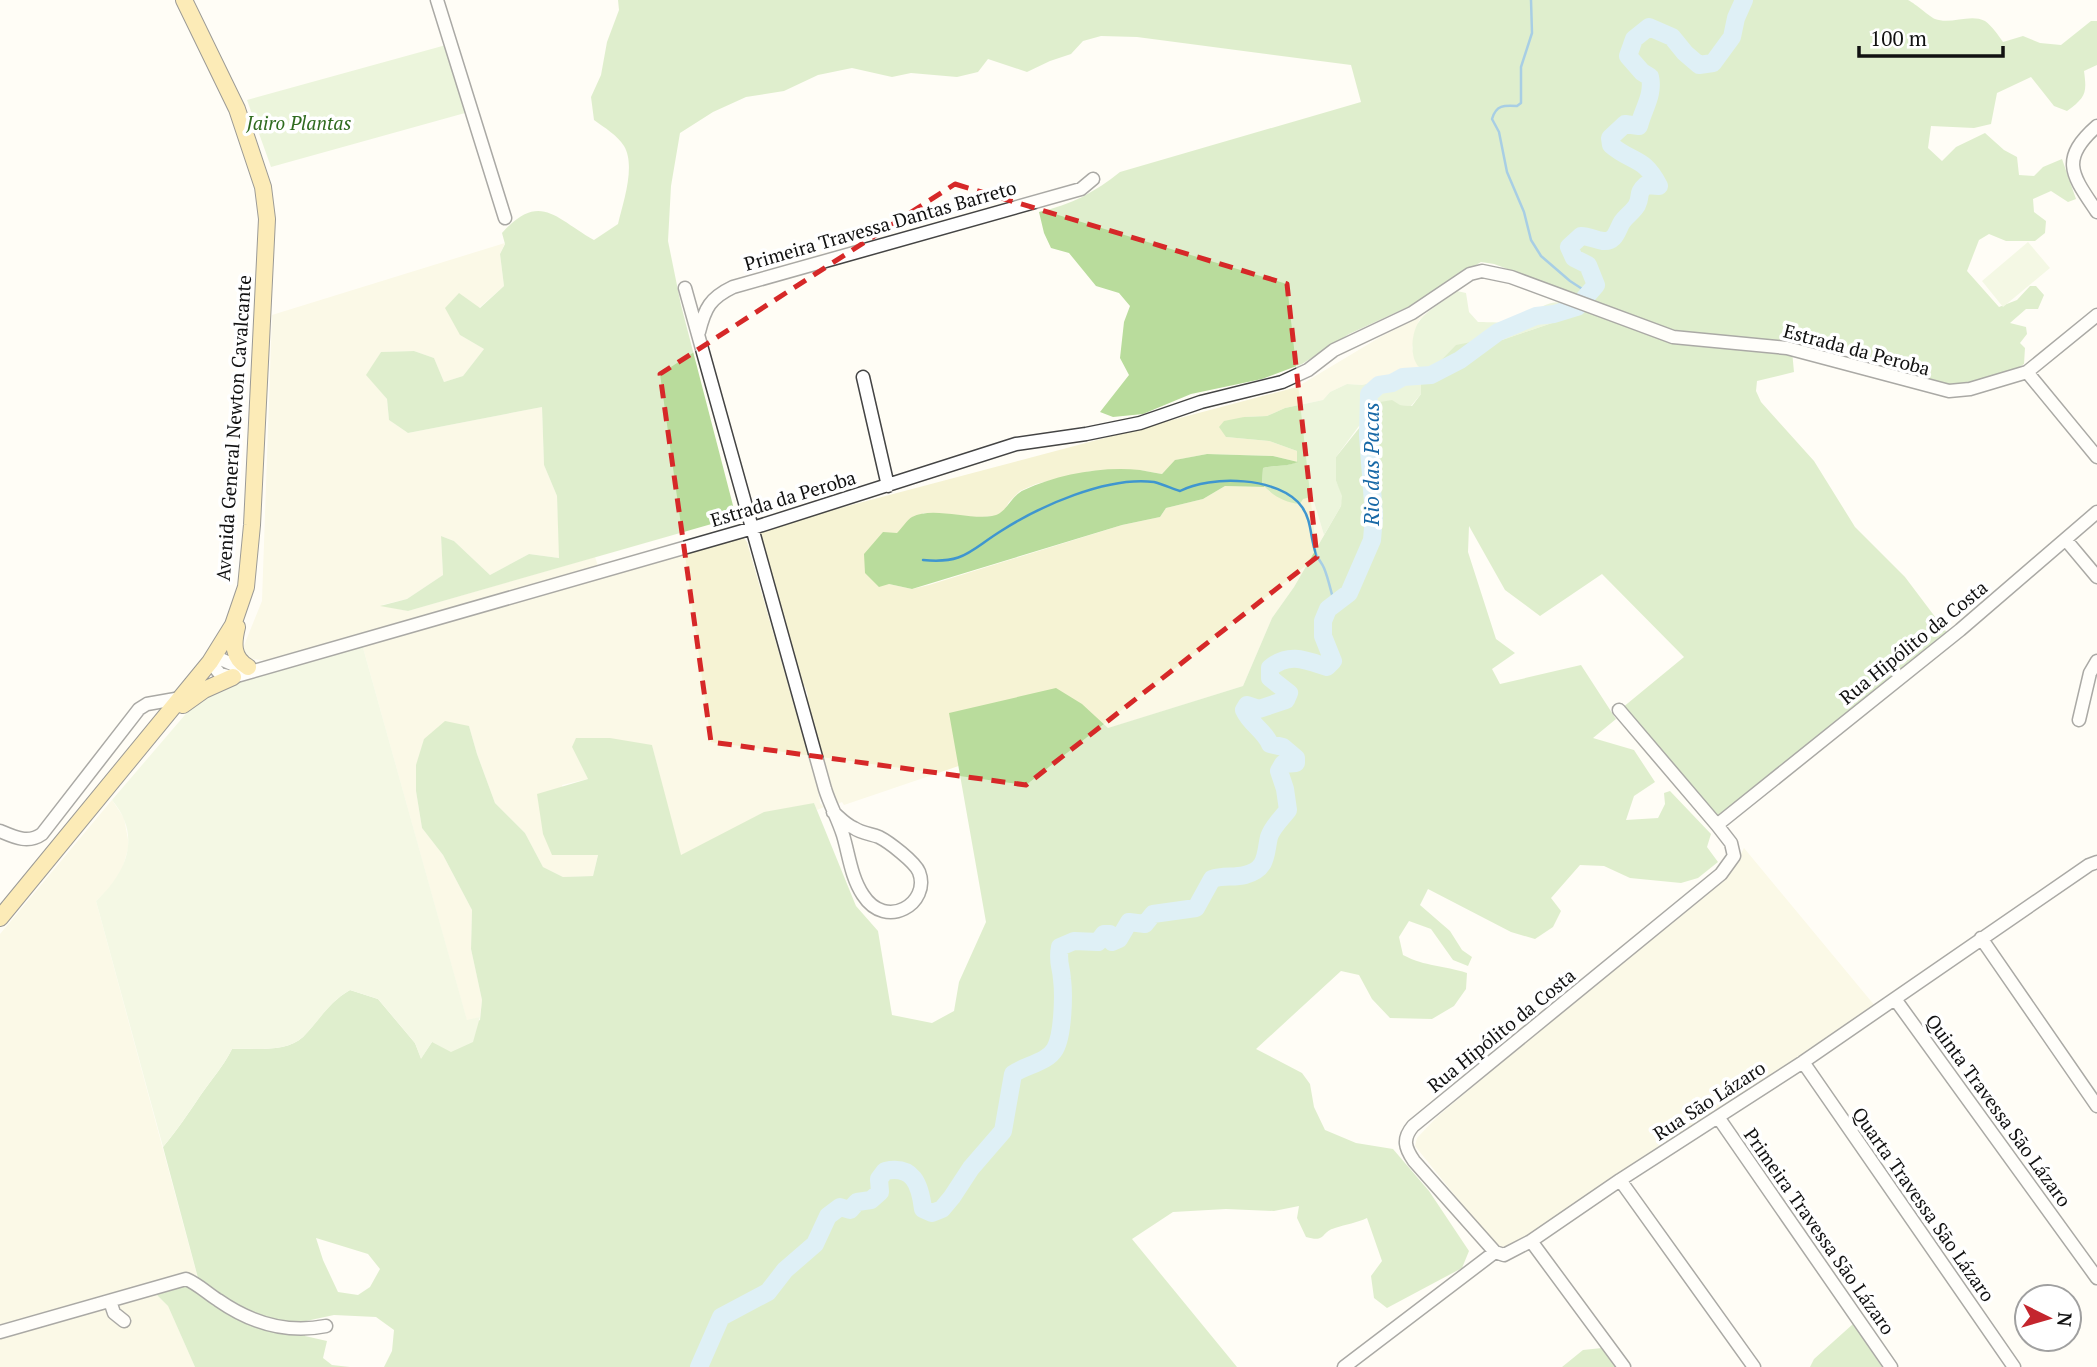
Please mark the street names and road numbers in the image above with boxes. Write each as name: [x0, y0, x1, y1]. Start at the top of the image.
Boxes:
street label: Primeira Travessa Dantas Barreto: [741, 174, 1019, 276]
street label: Avenida General Newton Cavalcante: [210, 274, 256, 582]
street label: Estrada da Peroba: [1781, 317, 1933, 381]
street label: Estrada da Peroba: [707, 464, 859, 532]
street label: Rua Hipólito da Costa: [1834, 574, 1993, 709]
street label: Rua Hipólito da Costa: [1422, 962, 1581, 1097]
street label: Quinta Travessa São Lázaro: [1921, 1009, 2077, 1211]
street label: Rua São Lázaro: [1648, 1054, 1770, 1146]
street label: Quarta Travessa São Lázaro: [1847, 1102, 2001, 1306]
street label: Primeira Travessa São Lázaro: [1739, 1123, 1901, 1339]

